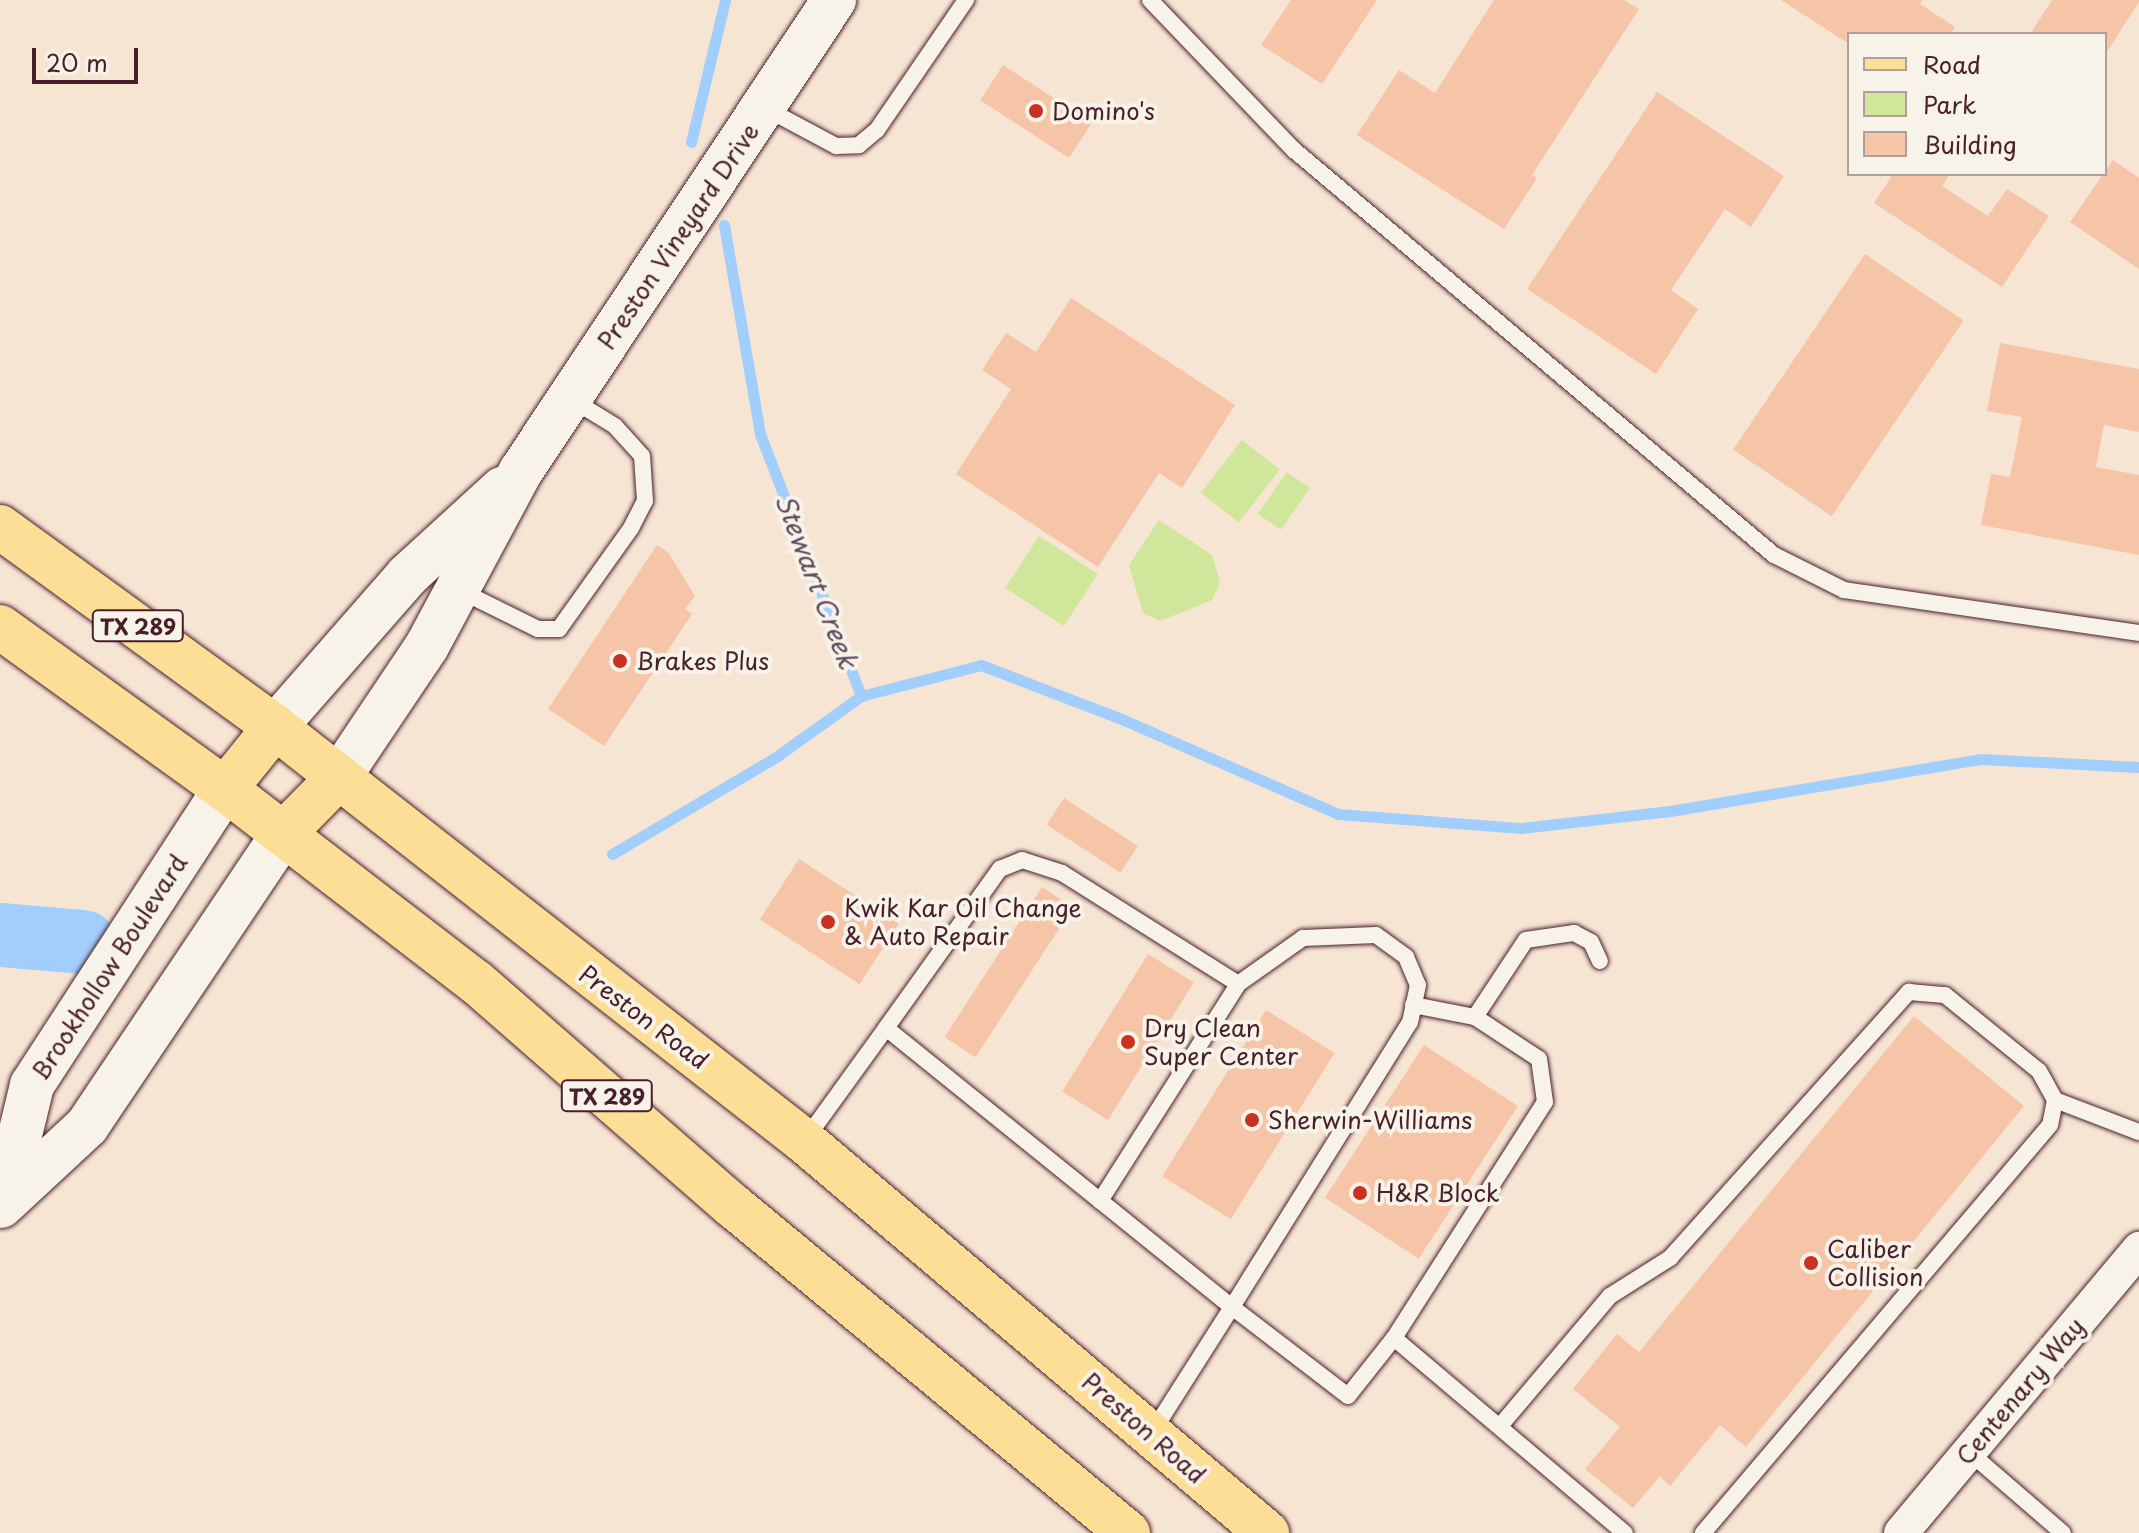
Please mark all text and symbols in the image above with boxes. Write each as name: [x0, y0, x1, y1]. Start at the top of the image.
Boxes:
scale bar: [36, 32, 142, 82]
legend: [1847, 32, 2107, 176]
text: 20 m: [46, 44, 108, 80]
text: Road: [1923, 46, 1981, 82]
text: Park: [1923, 86, 1977, 122]
place label: Domino's: [1052, 97, 1155, 125]
marker: Domino's: [1027, 102, 1045, 120]
street label: Preston Vineyard Drive: [591, 117, 765, 355]
text: Building: [1923, 126, 2017, 162]
water label: Stewart Creek: [769, 489, 865, 673]
road number: TX 289: [90, 608, 186, 644]
place label: Brakes Plus: [636, 647, 772, 675]
marker: Brakes Plus: [611, 652, 629, 670]
street label: Brookhollow Boulevard: [25, 849, 193, 1085]
place label: Kwik Kar Oil Change & Auto Repair: [844, 894, 1085, 950]
marker: Kwik Kar Oil Change & Auto Repair: [819, 913, 837, 931]
street label: Preston Road: [574, 959, 714, 1075]
place label: Dry Clean Super Center: [1144, 1014, 1298, 1070]
marker: Dry Clean Super Center: [1119, 1033, 1137, 1051]
road number: TX 289: [559, 1078, 655, 1114]
place label: Sherwin-Williams: [1268, 1106, 1472, 1134]
marker: Sherwin-Williams: [1243, 1111, 1261, 1129]
place label: H&R Block: [1376, 1179, 1501, 1207]
marker: H&R Block: [1351, 1184, 1369, 1202]
place label: Caliber Collision: [1827, 1235, 1924, 1291]
marker: Caliber Collision: [1802, 1254, 1820, 1272]
street label: Centenary Way: [1951, 1312, 2089, 1470]
street label: Preston Road: [1077, 1367, 1211, 1489]

